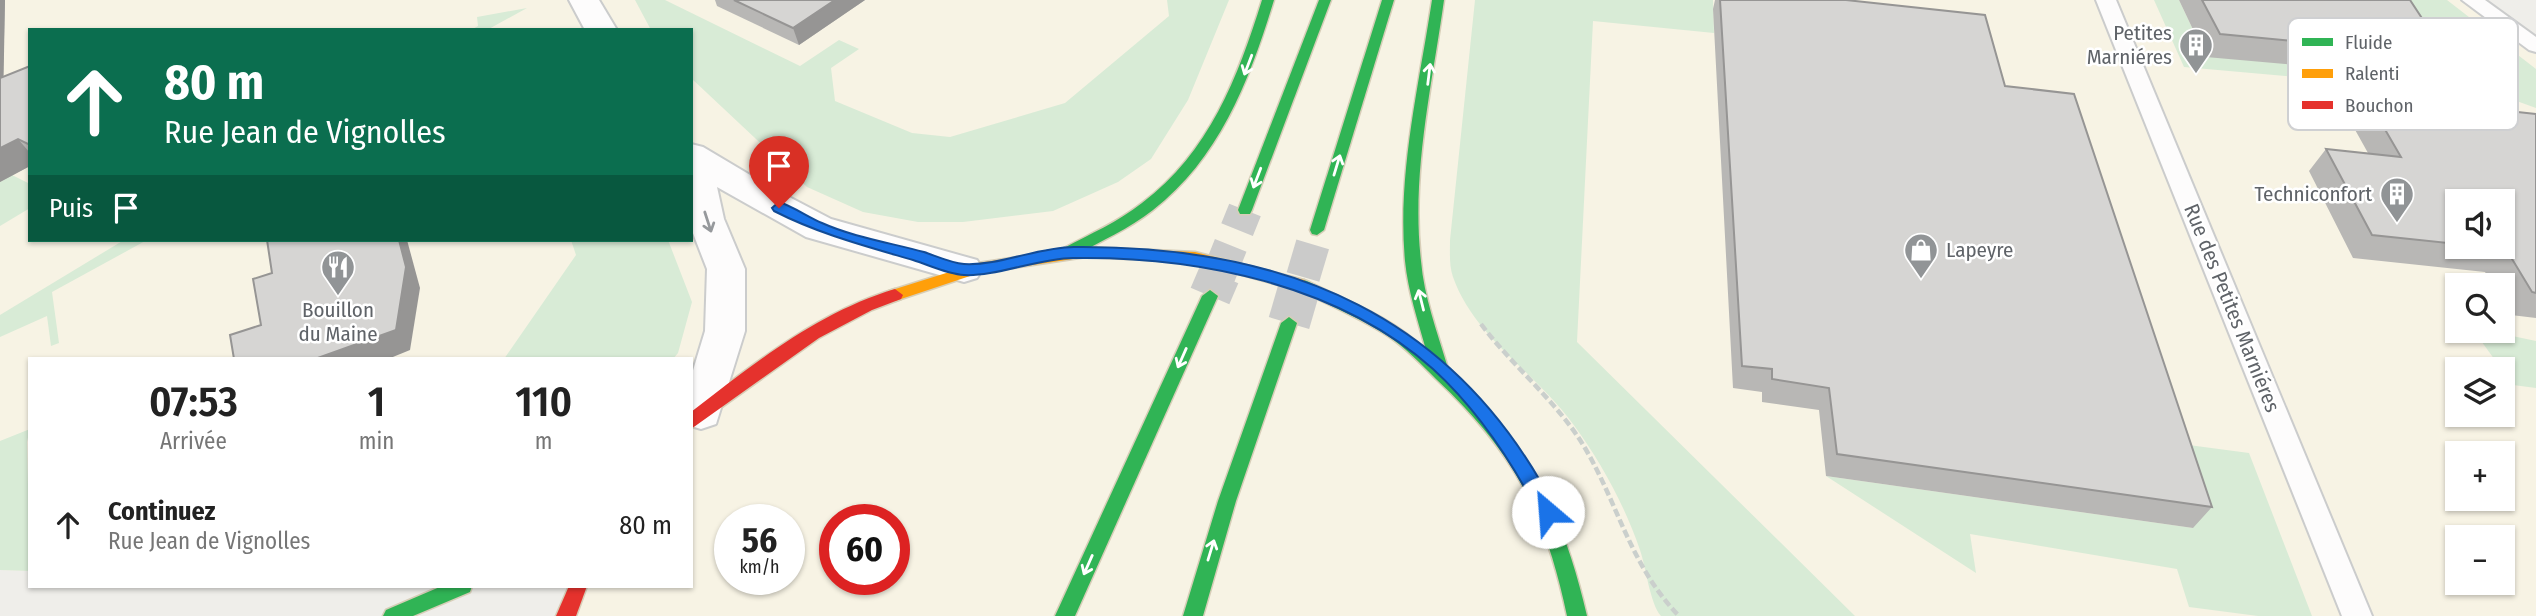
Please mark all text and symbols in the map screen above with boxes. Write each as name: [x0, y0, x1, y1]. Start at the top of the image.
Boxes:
legend: [2288, 18, 2518, 130]
place label: Petites Marniéres: [2087, 20, 2172, 70]
building icon: Petites Marniéres: [2177, 26, 2215, 75]
text: Fluide: [2345, 31, 2392, 54]
text: 80 m: [164, 53, 264, 112]
one-way arrow: [1240, 54, 1253, 76]
icon: ahead: [49, 56, 140, 147]
text: Ralenti: [2345, 62, 2400, 85]
one-way arrow: [1423, 63, 1436, 86]
text: Bouchon: [2345, 94, 2413, 117]
text: Rue Jean de Vignolles: [164, 113, 446, 151]
pin: [749, 136, 809, 208]
icon: arrive: [760, 147, 798, 185]
one-way arrow: [1331, 154, 1344, 176]
one-way arrow: [1250, 167, 1263, 189]
building icon: Techniconfort: [2378, 175, 2416, 224]
place label: Techniconfort: [2254, 181, 2372, 207]
icon: arrive: [107, 189, 145, 227]
map controls: [2445, 189, 2515, 595]
button: sound: [2445, 189, 2515, 259]
text: Puis: [49, 193, 93, 224]
street label: Rue des Petites Marniéres: [2178, 200, 2286, 416]
one-way arrow: [703, 211, 715, 233]
shop icon: Lapeyre: [1902, 231, 1940, 280]
place label: Lapeyre: [1946, 237, 2013, 263]
restaurant icon: Bouillon du Maine: [319, 248, 357, 297]
button: search: [2445, 273, 2515, 343]
one-way arrow: [1414, 289, 1427, 311]
place label: Bouillon du Maine: [298, 297, 378, 347]
one-way arrow: [1175, 347, 1188, 368]
button: layers: [2445, 357, 2515, 427]
text: 07:53: [149, 377, 238, 427]
text: 1: [368, 377, 385, 427]
text: 110: [515, 377, 572, 427]
text: Arrivée: [160, 427, 227, 455]
text: min: [359, 427, 394, 455]
text: m: [535, 427, 552, 455]
button: +: [2445, 441, 2515, 511]
position arrow: [1511, 475, 1585, 549]
text: Continuez: [108, 496, 215, 527]
speed limit sign: 60: [819, 504, 910, 595]
icon: ahead: [49, 506, 87, 544]
text: 80 m: [619, 510, 672, 541]
text: 56: [742, 519, 777, 561]
button: −: [2445, 525, 2515, 595]
text: Rue Jean de Vignolles: [108, 527, 310, 555]
one-way arrow: [1206, 540, 1219, 562]
one-way arrow: [1081, 554, 1094, 575]
text: km/h: [739, 556, 780, 578]

